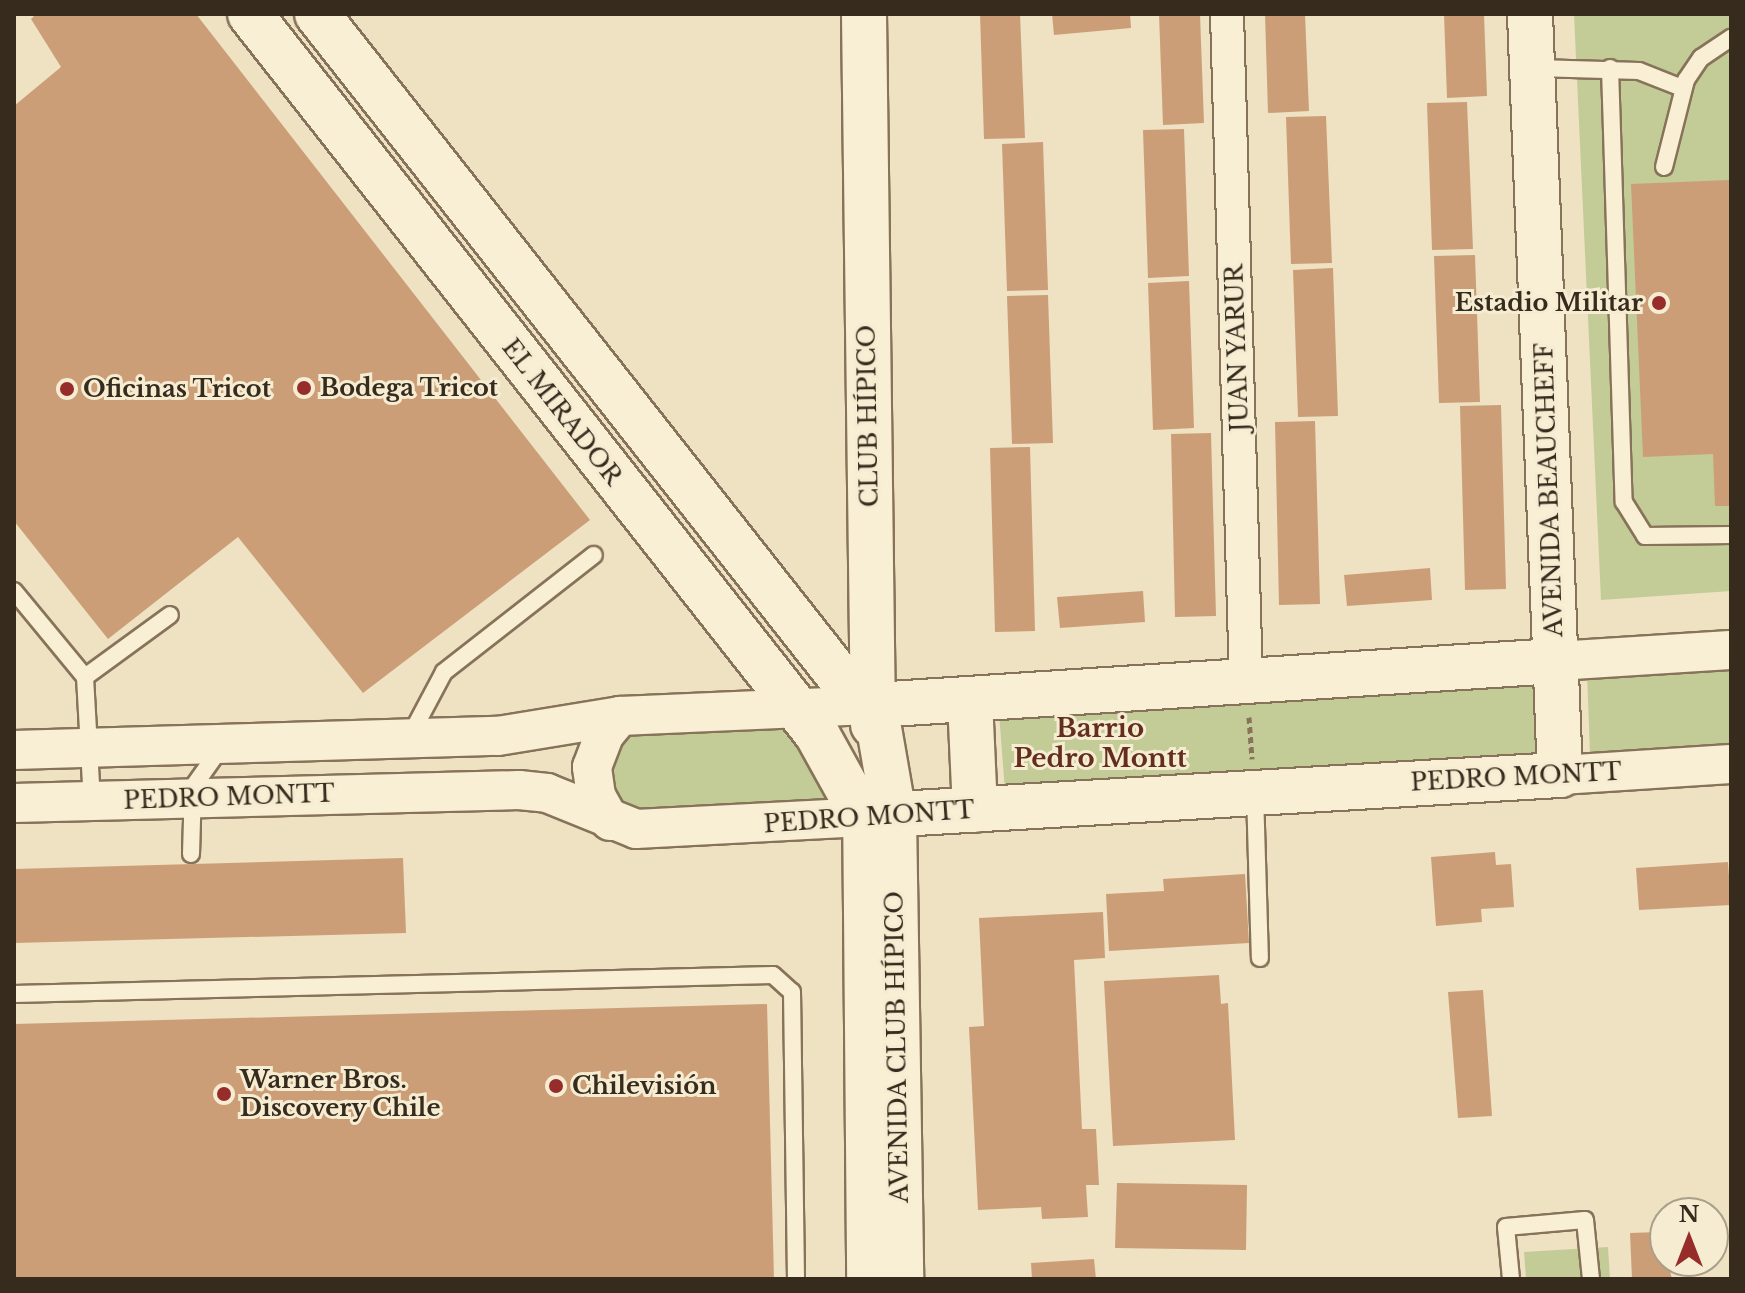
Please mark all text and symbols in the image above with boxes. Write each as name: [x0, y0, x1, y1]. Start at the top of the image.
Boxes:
street label: JUAN YARUR: [1220, 263, 1254, 433]
place label: Estadio Militar: [1455, 289, 1643, 317]
marker: Estadio Militar: [1650, 294, 1668, 312]
street label: CLUB HÍPICO: [852, 325, 884, 507]
street label: EL MIRADOR: [496, 333, 628, 491]
street label: AVENIDA BEAUCHEFF: [1529, 342, 1569, 638]
place label: Bodega Tricot: [320, 374, 499, 402]
place label: Oficinas Tricot: [83, 375, 271, 403]
marker: Bodega Tricot: [295, 379, 313, 397]
marker: Oficinas Tricot: [58, 380, 76, 398]
district label: Barrio Pedro Montt: [1013, 713, 1187, 774]
street label: PEDRO MONTT: [1410, 757, 1622, 797]
street label: PEDRO MONTT: [123, 779, 335, 815]
street label: PEDRO MONTT: [763, 795, 975, 839]
street label: AVENIDA CLUB HÍPICO: [880, 890, 914, 1204]
place label: Warner Bros. Discovery Chile: [240, 1066, 441, 1122]
place label: Chilevisión: [572, 1072, 717, 1100]
marker: Chilevisión: [547, 1077, 565, 1095]
marker: Warner Bros. Discovery Chile: [215, 1085, 233, 1103]
north arrow: [1649, 1197, 1729, 1277]
text: N: [1679, 1201, 1699, 1228]

